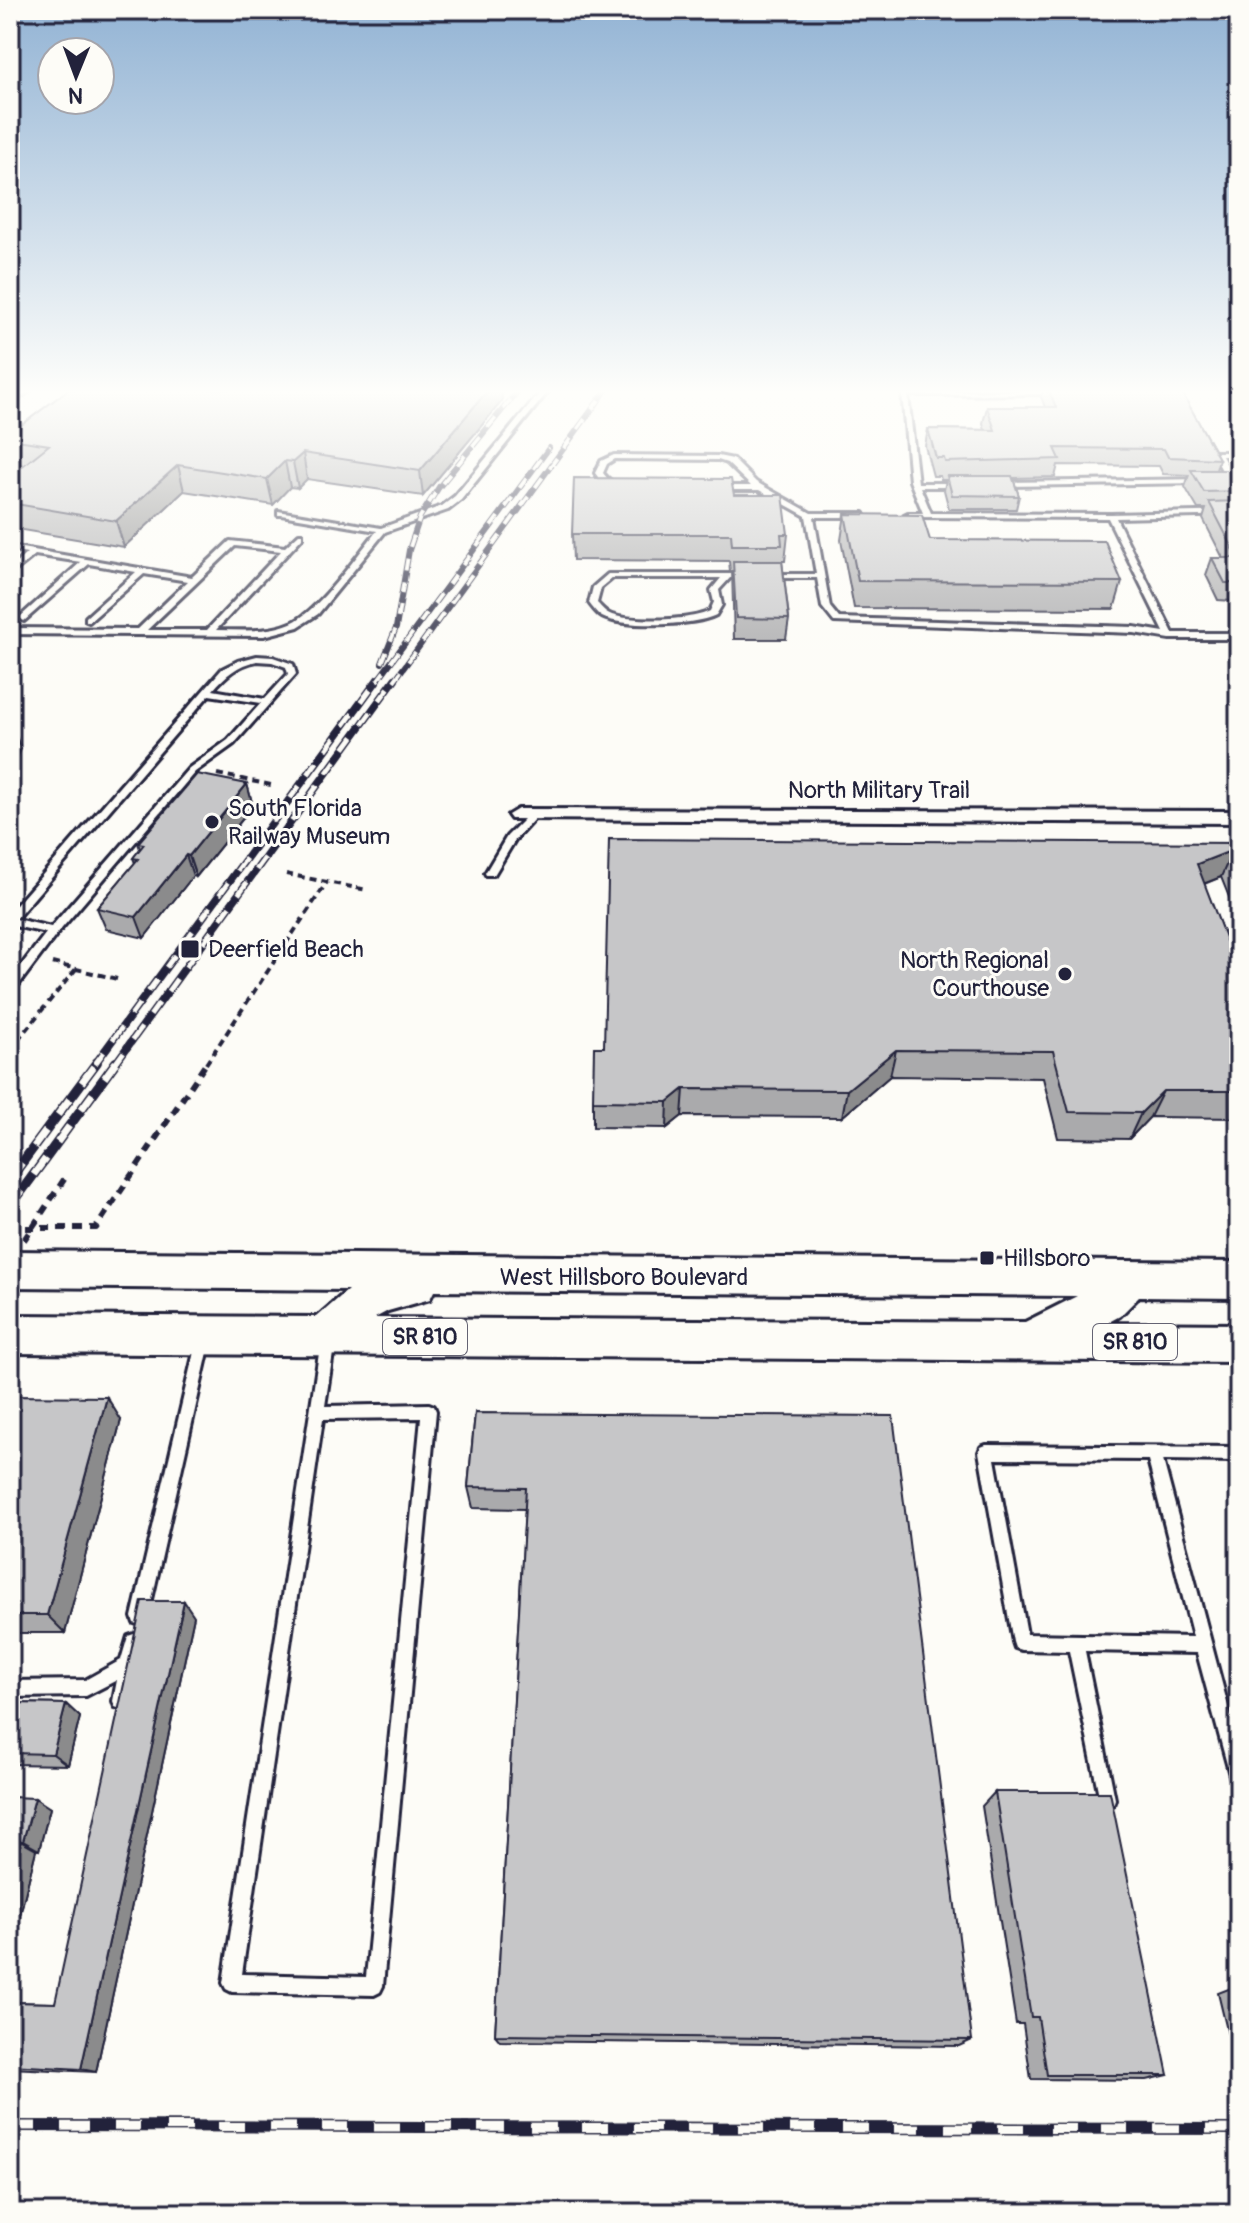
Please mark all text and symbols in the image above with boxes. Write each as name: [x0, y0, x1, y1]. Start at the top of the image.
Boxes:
north arrow: [36, 36, 116, 116]
text: N: [68, 81, 83, 109]
street label: North Military Trail: [788, 776, 970, 805]
place label: South Florida Railway Museum: [228, 794, 390, 851]
marker: South Florida Railway Museum: [203, 813, 221, 831]
place label: Deerfield Beach: [208, 935, 364, 964]
marker: Deerfield Beach: [179, 938, 201, 960]
place label: North Regional Courthouse: [900, 946, 1049, 1003]
marker: North Regional Courthouse: [1056, 965, 1074, 983]
place label: Hillsboro: [1003, 1244, 1090, 1273]
marker: Hillsboro: [978, 1249, 996, 1267]
street label: West Hillsboro Boulevard: [500, 1263, 748, 1292]
road number: SR 810: [383, 1319, 467, 1355]
road number: SR 810: [1093, 1324, 1177, 1360]

